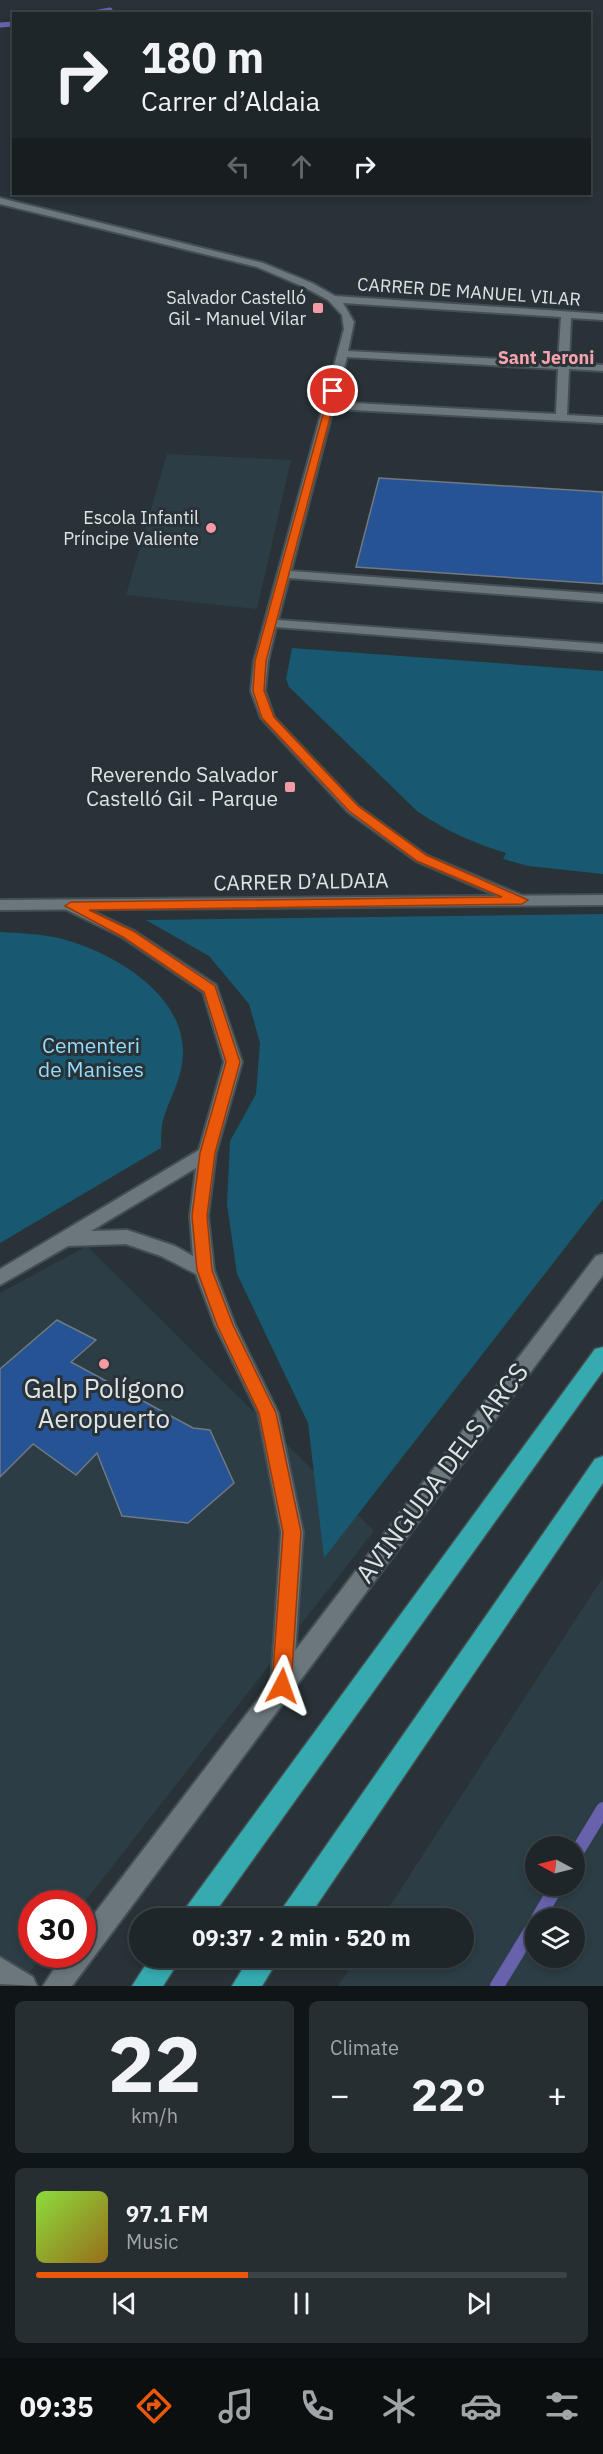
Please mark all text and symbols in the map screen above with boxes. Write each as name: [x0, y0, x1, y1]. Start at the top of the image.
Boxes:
text: 180 m: [141, 30, 264, 85]
icon: right: [42, 36, 120, 114]
text: Carrer d’Aldaia: [141, 83, 320, 118]
icon: left: [222, 150, 255, 183]
icon: ahead: [285, 150, 318, 183]
icon: right: [348, 150, 381, 183]
street label: CARRER DE MANUEL VILAR: [356, 272, 582, 311]
place label: Salvador Castelló Gil - Manuel Vilar: [166, 286, 306, 330]
marker: Salvador Castelló Gil - Manuel Vilar: [311, 301, 325, 315]
district label: Sant Jeroni: [498, 346, 594, 369]
pin: [307, 365, 358, 416]
icon: arrive: [316, 374, 349, 407]
place label: Escola Infantil Príncipe Valiente: [63, 506, 199, 550]
marker: Escola Infantil Príncipe Valiente: [204, 521, 218, 535]
place label: Reverendo Salvador Castelló Gil - Parque: [86, 760, 278, 812]
marker: Reverendo Salvador Castelló Gil - Parque: [283, 780, 297, 794]
street label: CARRER D’ALDAIA: [213, 865, 389, 897]
park label: Cementeri de Manises: [38, 1031, 144, 1083]
street label: AVINGUDA DELS ARCS: [347, 1356, 535, 1589]
marker: Galp Polígono Aeropuerto: [97, 1357, 111, 1371]
place label: Galp Polígono Aeropuerto: [23, 1371, 185, 1435]
position arrow: [250, 1654, 314, 1718]
north arrow: [525, 1836, 585, 1896]
map controls: [525, 1836, 585, 1968]
speed limit sign: 30: [18, 1890, 96, 1968]
button: layers: [525, 1908, 585, 1968]
text: 09:37 · 2 min · 520 m: [192, 1923, 411, 1952]
text: 22: [108, 2012, 201, 2113]
text: Climate: [330, 2034, 399, 2061]
text: 22°: [411, 2065, 486, 2123]
text: −: [330, 2073, 350, 2116]
text: +: [547, 2073, 567, 2116]
text: km/h: [131, 2102, 178, 2129]
text: 97.1 FM: [126, 2199, 209, 2228]
text: Music: [126, 2228, 178, 2255]
icon: previous: [108, 2287, 141, 2320]
icon: pause: [285, 2287, 318, 2320]
icon: next: [462, 2287, 495, 2320]
icon: directions: [133, 2385, 175, 2427]
icon: music: [215, 2385, 257, 2427]
icon: phone: [296, 2385, 338, 2427]
icon: climate: [378, 2385, 420, 2427]
icon: car: [460, 2385, 502, 2427]
icon: filters: [541, 2385, 583, 2427]
text: 09:35: [20, 2389, 94, 2424]

